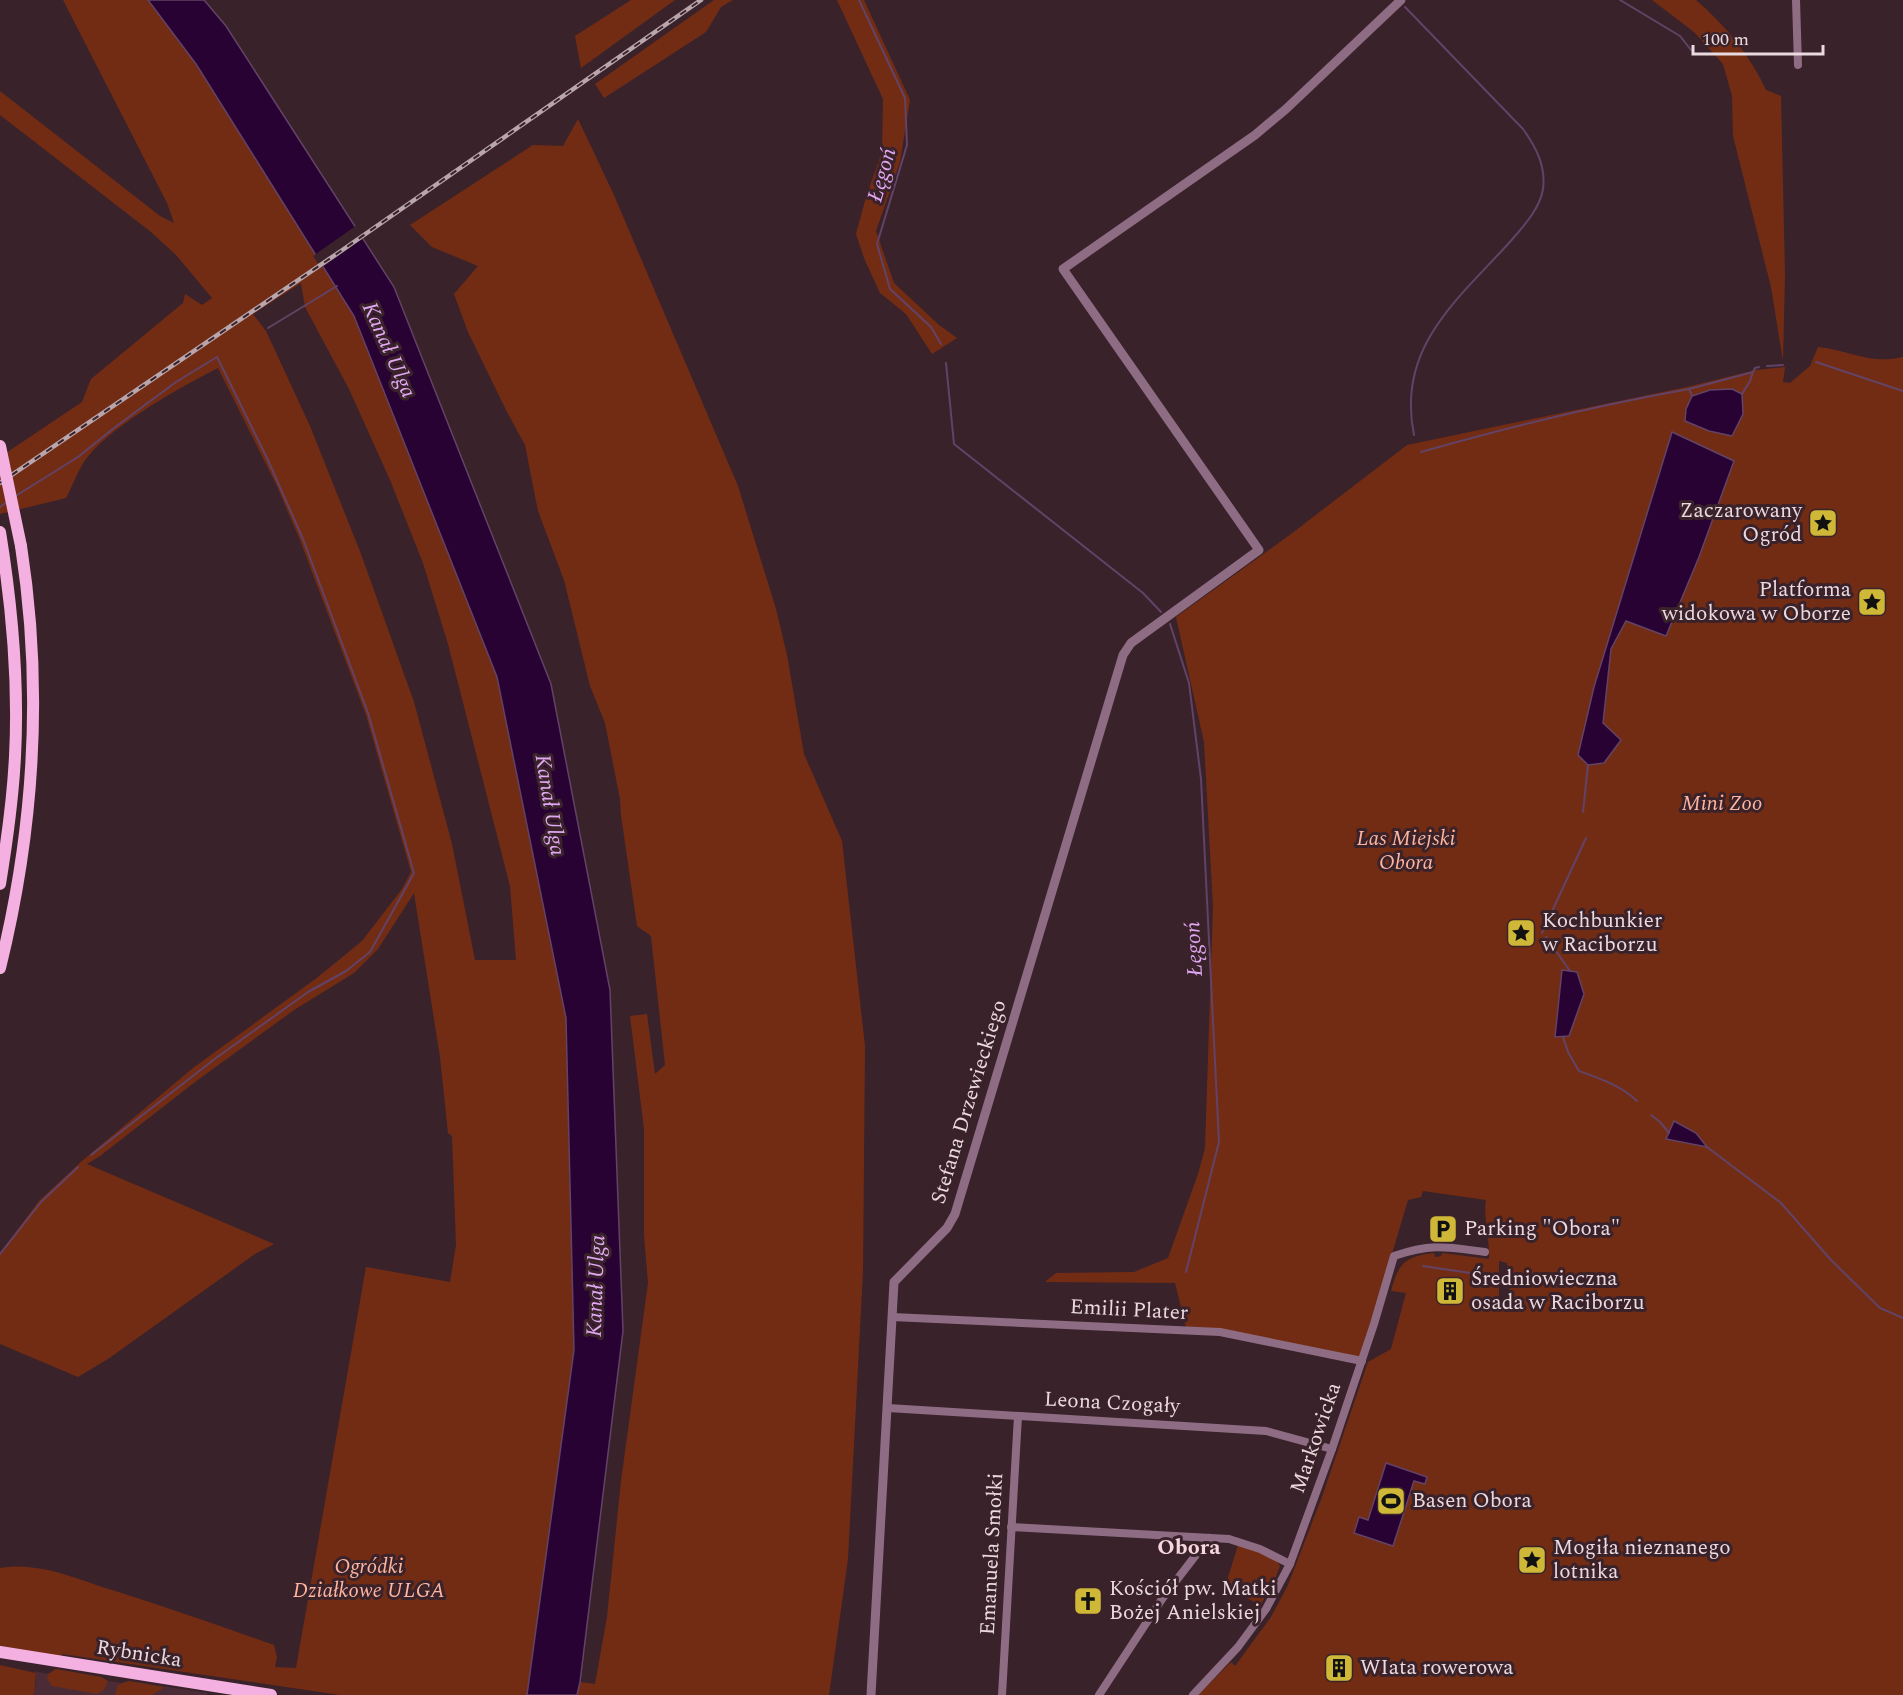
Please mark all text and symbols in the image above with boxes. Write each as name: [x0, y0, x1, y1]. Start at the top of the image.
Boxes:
scale bar: [1693, 18, 1824, 56]
text: 100 m: [1702, 26, 1749, 53]
water label: Łęgoń: [859, 144, 906, 206]
water label: Kanał Ulga: [353, 297, 425, 403]
place label: Zaczarowany Ogród: [1680, 495, 1803, 551]
place icon: Zaczarowany Ogród: [1807, 507, 1839, 539]
place label: Platforma widokowa w Oborze: [1661, 574, 1852, 630]
place icon: Platforma widokowa w Oborze: [1856, 586, 1888, 618]
water label: Kanał Ulga: [526, 752, 574, 858]
park label: Mini Zoo: [1681, 788, 1763, 820]
park label: Las Miejski Obora: [1356, 823, 1456, 879]
place label: Kochbunkier w Raciborzu: [1541, 905, 1662, 961]
place icon: Kochbunkier w Raciborzu: [1505, 917, 1537, 949]
water label: Łęgoń: [1176, 920, 1212, 977]
street label: Stefana Drzewieckiego: [923, 996, 1015, 1208]
parking icon: Parking "Obora": [1427, 1213, 1459, 1245]
place label: Parking "Obora": [1464, 1213, 1620, 1245]
water label: Kanał Ulga: [578, 1234, 614, 1338]
place label: Średniowieczna osada w Raciborzu: [1471, 1263, 1645, 1319]
building icon: Średniowieczna osada w Raciborzu: [1434, 1275, 1466, 1307]
street label: Emilii Plater: [1069, 1291, 1189, 1329]
street label: Markowicka: [1282, 1377, 1350, 1498]
street label: Leona Czogały: [1043, 1383, 1182, 1423]
street label: Emanuela Smołki: [972, 1472, 1012, 1636]
sports icon: Basen Obora: [1375, 1485, 1407, 1517]
place label: Basen Obora: [1412, 1485, 1532, 1517]
district label: Obora: [1157, 1531, 1221, 1564]
place label: Mogiła nieznanego lotnika: [1553, 1532, 1731, 1588]
place icon: Mogiła nieznanego lotnika: [1516, 1544, 1548, 1576]
park label: Ogródki Działkowe ULGA: [293, 1551, 445, 1607]
place label: Kościół pw. Matki Bożej Anielskiej: [1109, 1573, 1277, 1629]
church icon: Kościół pw. Matki Bożej Anielskiej: [1072, 1585, 1104, 1617]
street label: Rybnicka: [94, 1631, 185, 1677]
building icon: WIata rowerowa: [1323, 1652, 1355, 1684]
place label: WIata rowerowa: [1360, 1652, 1514, 1684]

